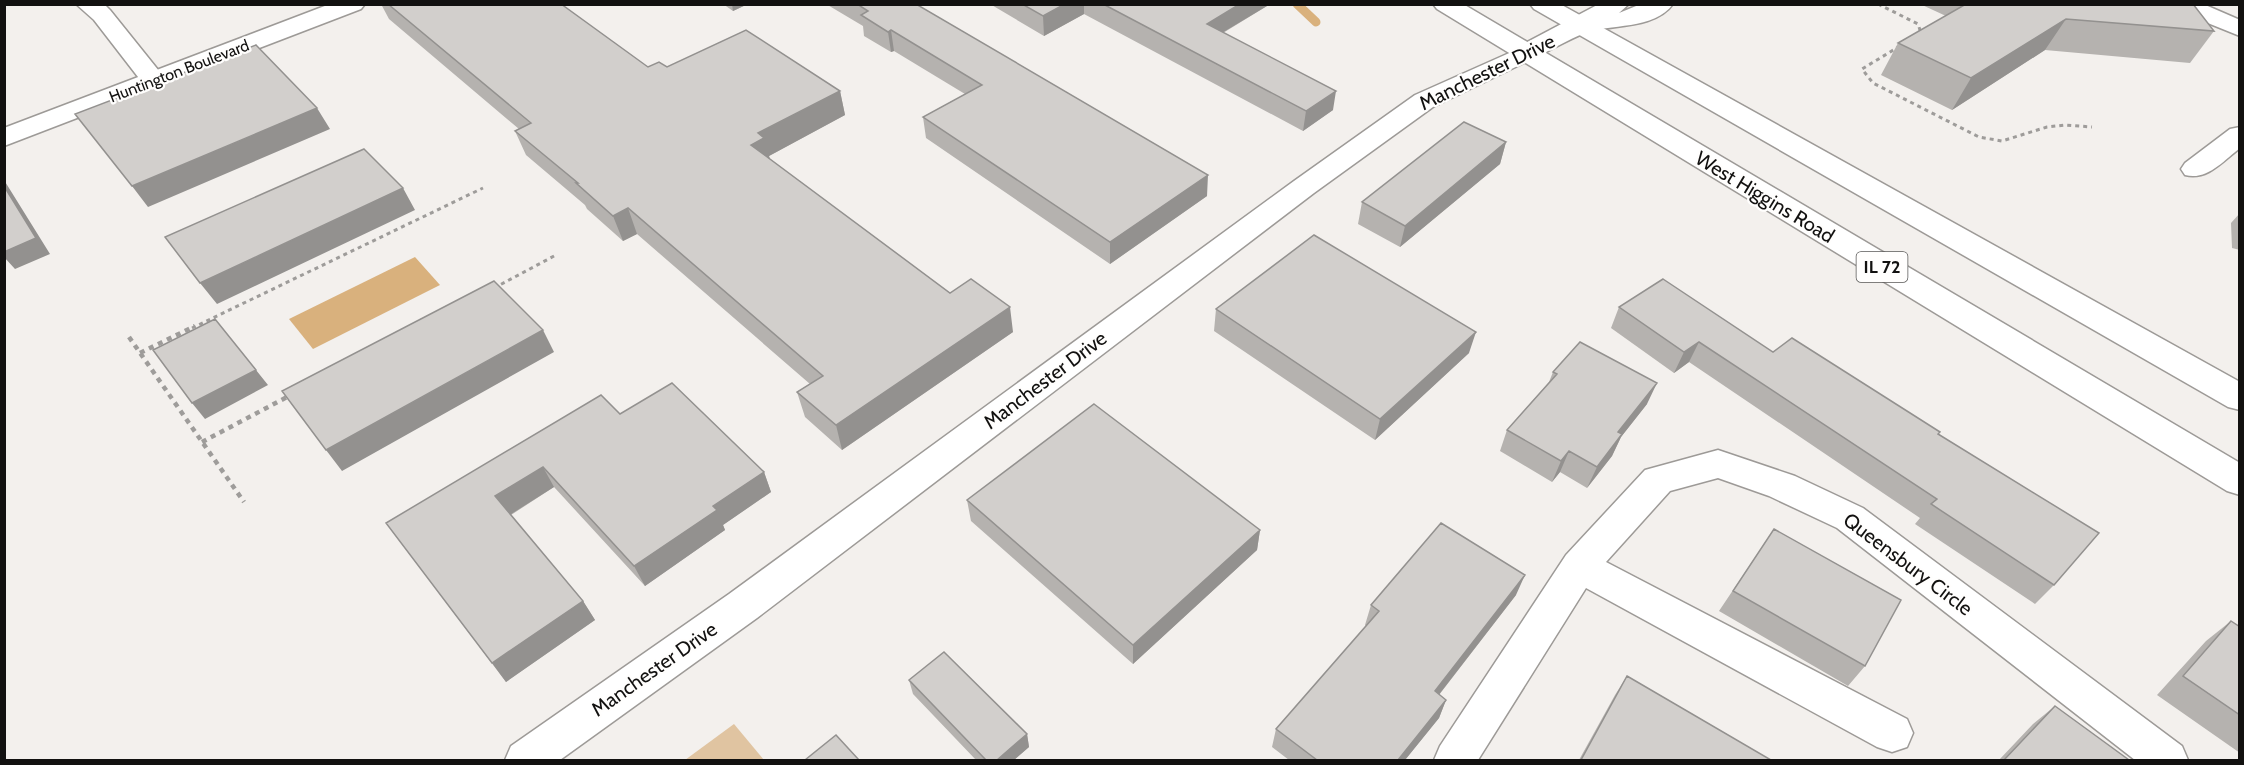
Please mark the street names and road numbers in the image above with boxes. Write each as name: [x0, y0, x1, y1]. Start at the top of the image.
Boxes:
street label: Manchester Drive: [1415, 29, 1559, 115]
street label: Huntington Boulevard: [106, 36, 252, 106]
street label: West Higgins Road: [1691, 146, 1839, 248]
road number: IL 72: [1856, 252, 1908, 282]
street label: Manchester Drive: [979, 326, 1111, 434]
street label: Queensbury Circle: [1839, 508, 1977, 620]
street label: Manchester Drive: [587, 617, 721, 721]

